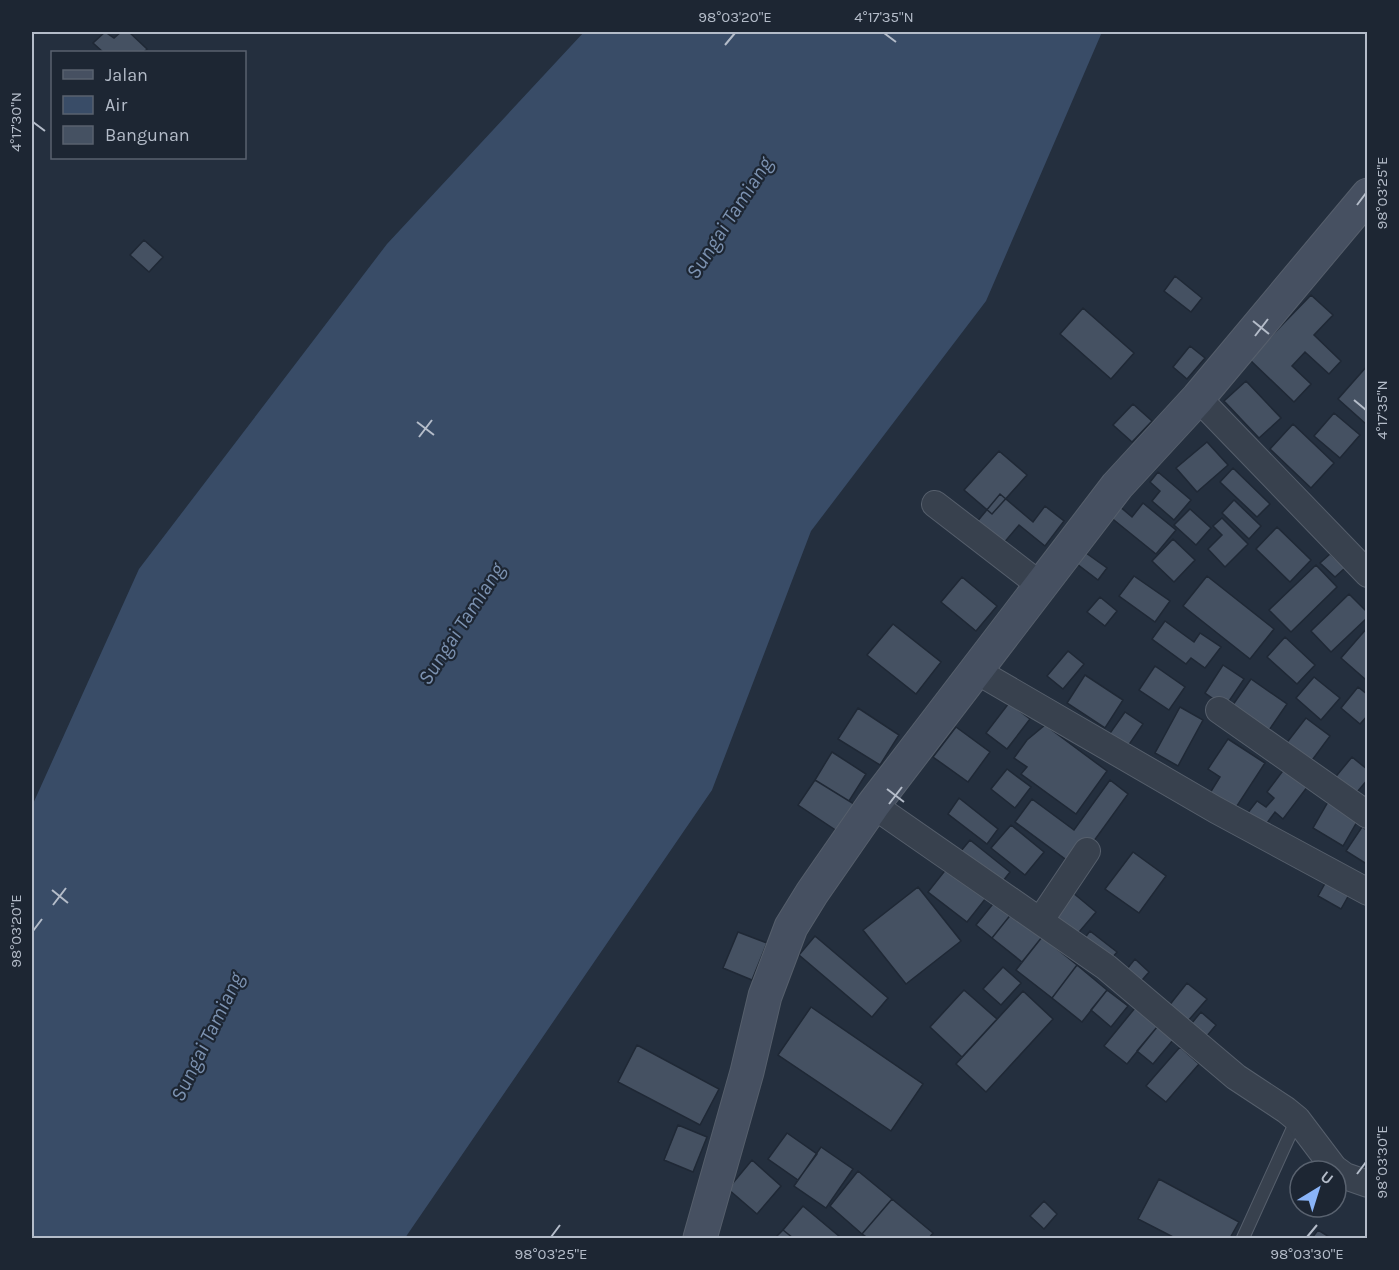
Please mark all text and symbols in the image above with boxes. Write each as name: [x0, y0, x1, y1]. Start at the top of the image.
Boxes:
text: 98°03'20"E: [698, 8, 772, 26]
text: 4°17'35"N: [854, 8, 914, 26]
legend: [51, 51, 246, 159]
text: Jalan: [105, 64, 148, 86]
text: 4°17'30"N: [7, 92, 25, 152]
text: Air: [105, 94, 128, 116]
text: Bangunan: [105, 124, 190, 146]
water label: Sungai Tamiang: [681, 152, 778, 283]
text: 98°03'25"E: [1373, 157, 1391, 229]
text: 4°17'35"N: [1373, 380, 1391, 440]
water label: Sungai Tamiang: [413, 558, 510, 689]
text: 98°03'20"E: [7, 894, 25, 968]
water label: Sungai Tamiang: [166, 968, 249, 1105]
text: 98°03'30"E: [1373, 1125, 1391, 1199]
north arrow: [1288, 1159, 1348, 1219]
text: U: [1317, 1167, 1337, 1188]
text: 98°03'25"E: [515, 1245, 587, 1263]
text: 98°03'30"E: [1270, 1245, 1344, 1263]

